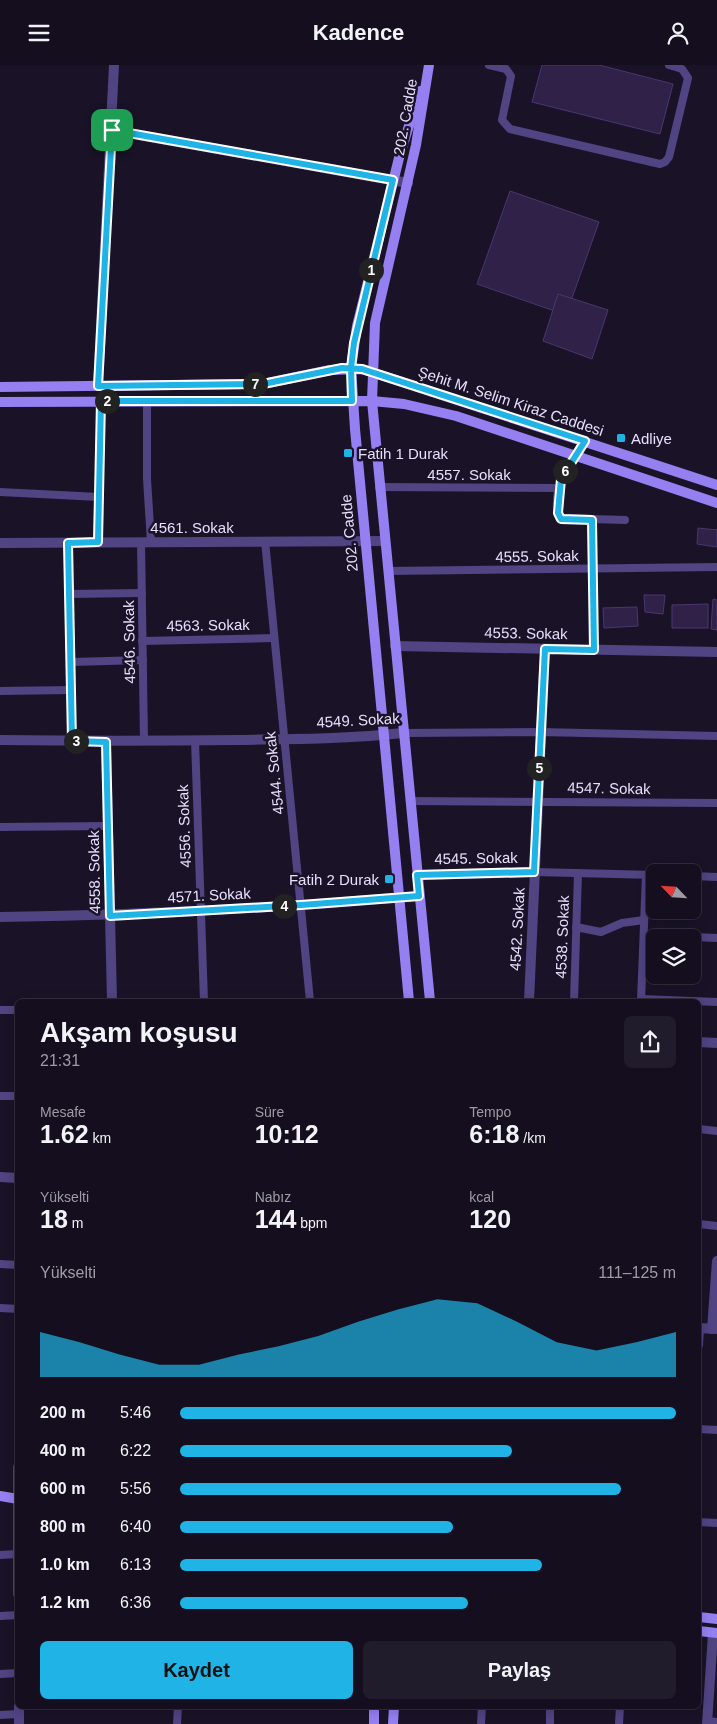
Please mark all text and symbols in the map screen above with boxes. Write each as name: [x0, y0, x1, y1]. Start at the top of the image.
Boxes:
icon: menu: [25, 19, 53, 47]
icon: person: [664, 19, 692, 47]
text: Kadence: [313, 20, 404, 45]
street label: 202. Cadde: [390, 77, 420, 157]
pin: [91, 109, 133, 151]
icon: arrive: [98, 116, 126, 144]
pin: 1: [358, 257, 384, 283]
text: 1: [368, 262, 375, 278]
street label: Şehit M. Selim Kiraz Caddesi: [416, 363, 606, 439]
pin: 7: [242, 371, 268, 397]
text: 7: [252, 376, 259, 392]
pin: 2: [94, 389, 120, 413]
text: 2: [104, 393, 111, 409]
place label: Adliye: [631, 430, 672, 447]
marker: Adliye: [615, 432, 627, 444]
place label: Fatih 1 Durak: [358, 445, 449, 462]
marker: Fatih 1 Durak: [342, 447, 354, 459]
pin: 6: [552, 459, 578, 483]
text: 6: [562, 463, 569, 479]
street label: 4557. Sokak: [427, 466, 511, 483]
street label: 202. Cadde: [337, 494, 361, 572]
street label: 4561. Sokak: [150, 519, 234, 536]
street label: 4555. Sokak: [495, 547, 579, 565]
street label: 4546. Sokak: [120, 600, 138, 684]
street label: 4563. Sokak: [166, 616, 250, 634]
street label: 4553. Sokak: [484, 624, 568, 642]
street label: 4549. Sokak: [316, 709, 401, 731]
pin: 3: [64, 729, 88, 753]
street label: 4544. Sokak: [261, 730, 287, 815]
text: 3: [73, 733, 80, 749]
pin: 5: [526, 755, 552, 781]
text: 5: [536, 760, 543, 776]
street label: 4547. Sokak: [567, 779, 651, 797]
street label: 4556. Sokak: [174, 784, 194, 868]
street label: 4558. Sokak: [85, 830, 103, 914]
street label: 4545. Sokak: [434, 849, 518, 867]
north arrow: [646, 864, 701, 919]
map controls: [646, 864, 701, 984]
place label: Fatih 2 Durak: [289, 871, 379, 888]
marker: Fatih 2 Durak: [383, 873, 395, 885]
street label: 4571. Sokak: [167, 884, 252, 906]
street label: 4542. Sokak: [506, 886, 528, 971]
pin: 4: [272, 893, 296, 919]
street label: 4538. Sokak: [552, 895, 572, 979]
text: 4: [281, 898, 288, 914]
button: layers: [646, 929, 701, 984]
button: share: [624, 1016, 676, 1068]
text: Akşam koşusu: [40, 1017, 238, 1048]
text: 21:31: [40, 1052, 80, 1069]
text: Mesafe: [40, 1104, 86, 1120]
text: Süre: [255, 1104, 284, 1120]
text: Tempo: [469, 1104, 511, 1120]
text: 1.62: [40, 1120, 89, 1148]
text: 10:12: [255, 1120, 319, 1148]
text: 6:18: [469, 1120, 519, 1148]
text: km: [89, 1130, 111, 1146]
text: /km: [519, 1130, 546, 1146]
text: Yükselti: [40, 1189, 89, 1205]
text: Nabız: [255, 1189, 291, 1205]
text: kcal: [469, 1189, 494, 1205]
text: 18: [40, 1205, 68, 1233]
text: 144: [255, 1205, 296, 1233]
text: 120: [469, 1205, 511, 1233]
text: m: [68, 1215, 83, 1231]
text: bpm: [296, 1215, 328, 1231]
text: Yükselti: [40, 1264, 96, 1281]
text: 111–125 m: [598, 1264, 676, 1281]
text: 200 m: [40, 1404, 85, 1421]
text: 5:46: [120, 1404, 151, 1421]
text: 400 m: [40, 1442, 85, 1459]
text: 6:22: [120, 1442, 151, 1459]
text: 600 m: [40, 1480, 85, 1497]
text: 5:56: [120, 1480, 151, 1497]
text: 800 m: [40, 1518, 85, 1535]
text: 6:40: [120, 1518, 151, 1535]
text: 1.0 km: [40, 1556, 90, 1573]
text: 6:13: [120, 1556, 151, 1573]
text: 1.2 km: [40, 1594, 90, 1611]
text: 6:36: [120, 1594, 151, 1611]
button: Kaydet: [40, 1641, 353, 1699]
button: Paylaş: [363, 1641, 676, 1699]

